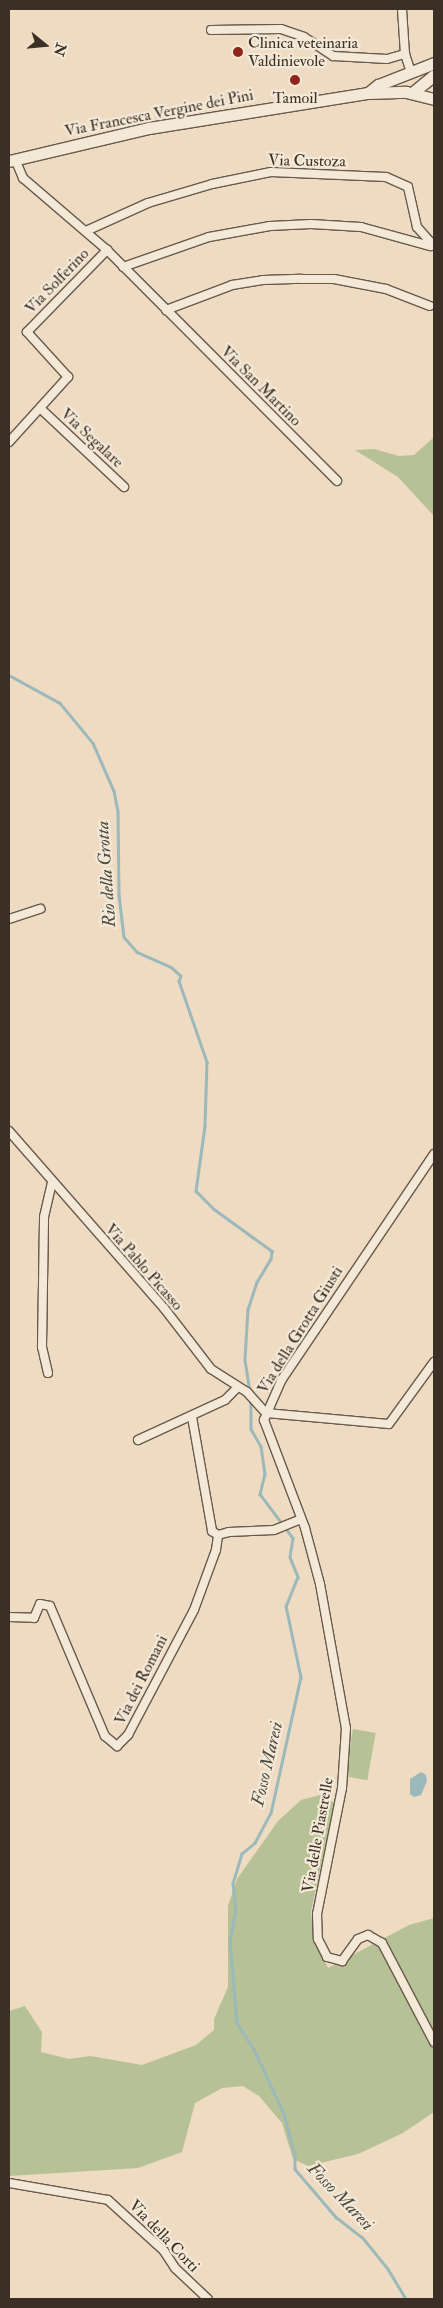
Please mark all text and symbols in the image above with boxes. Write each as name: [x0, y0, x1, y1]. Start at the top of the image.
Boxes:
north arrow: [20, 20, 70, 70]
place label: Clinica veteinaria Valdinievole: [248, 33, 358, 71]
text: N: [50, 41, 70, 58]
marker: Clinica veteinaria Valdinievole: [232, 46, 244, 58]
marker: Tamoil: [289, 74, 301, 86]
street label: Via Francesca Vergine dei Pini: [63, 85, 255, 141]
place label: Tamoil: [272, 88, 318, 108]
street label: Via Custoza: [268, 151, 346, 171]
street label: Via Solferino: [21, 244, 93, 318]
street label: Via San Martino: [217, 342, 305, 430]
street label: Via Segalare: [57, 404, 127, 472]
water label: Rio della Grotta: [92, 820, 122, 928]
street label: Via Pablo Picasso: [101, 1220, 187, 1314]
street label: Via della Grotta Giusti: [253, 1263, 347, 1397]
street label: Via dei Romani: [110, 1632, 172, 1728]
water label: Fosso Maresi: [248, 1720, 288, 1808]
street label: Via delle Piastrelle: [298, 1776, 338, 1894]
water label: Fosso Maresi: [302, 2159, 378, 2235]
street label: Via della Corti: [125, 2196, 203, 2276]

